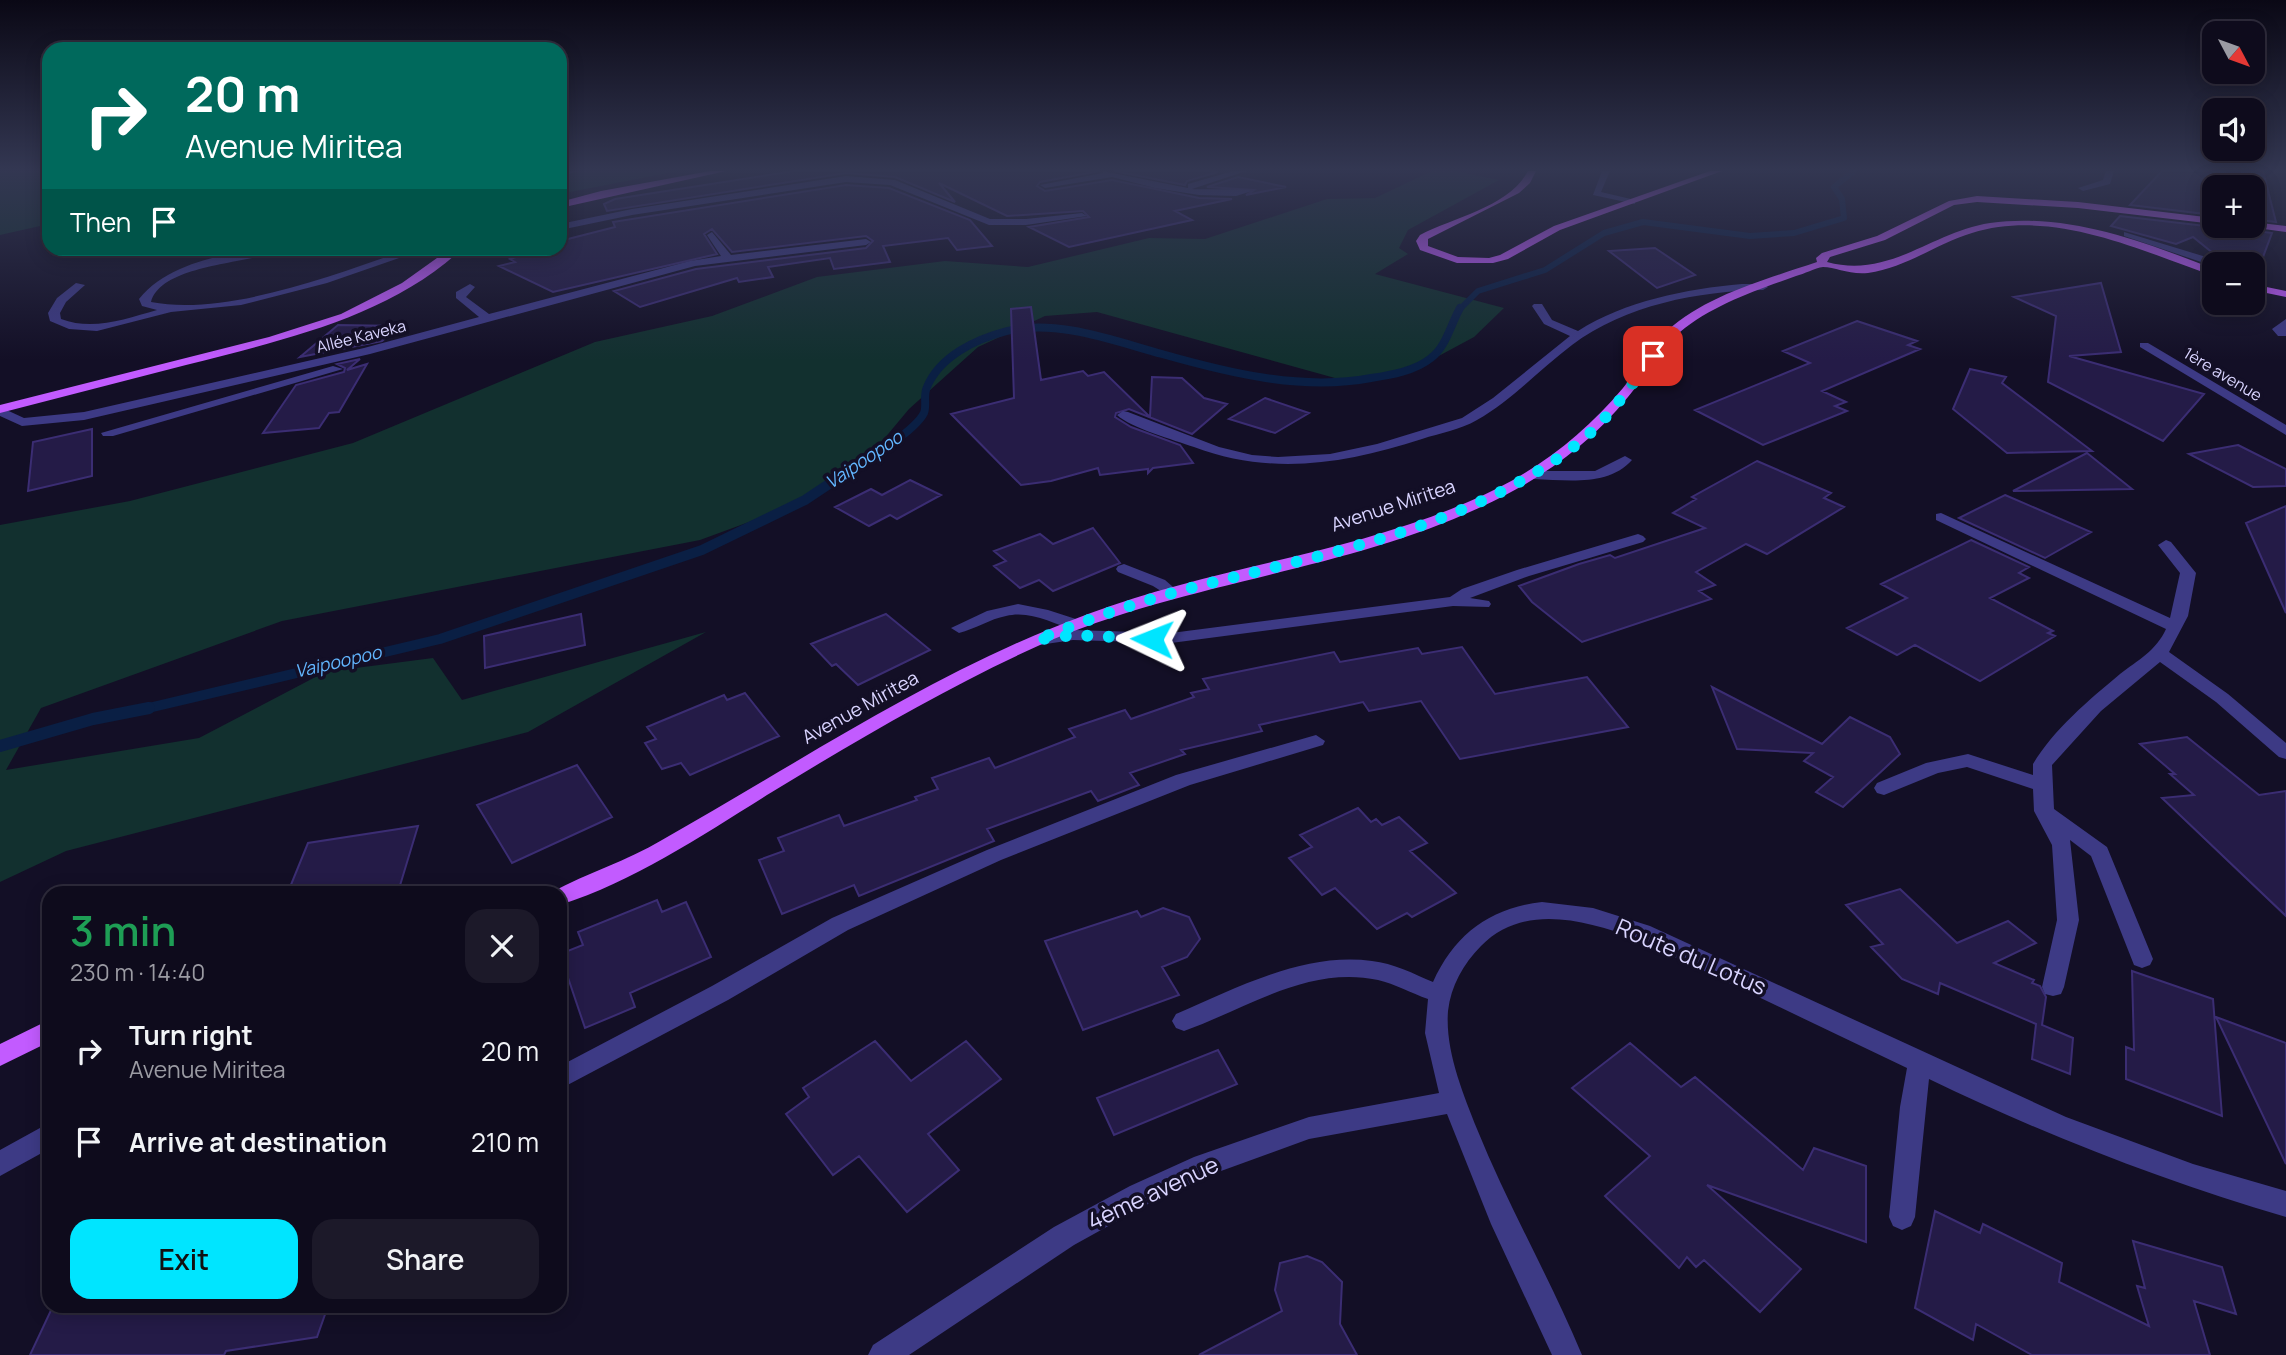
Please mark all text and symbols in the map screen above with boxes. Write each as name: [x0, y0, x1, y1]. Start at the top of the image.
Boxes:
north arrow: [2202, 21, 2264, 84]
map controls: [2202, 21, 2265, 315]
text: 20 m: [185, 60, 300, 127]
icon: right: [70, 70, 161, 161]
button: sound: [2202, 98, 2265, 161]
text: Avenue Miritea: [185, 124, 403, 168]
button: +: [2202, 175, 2265, 238]
icon: arrive: [145, 203, 183, 241]
text: Then: [70, 204, 131, 240]
button: −: [2202, 252, 2265, 315]
street label: Allée Kaveka: [314, 314, 408, 358]
pin: [1623, 326, 1683, 386]
icon: arrive: [1634, 337, 1672, 375]
street label: 1ère avenue: [2180, 342, 2266, 406]
water label: Vaipoopoo: [820, 424, 908, 494]
street label: Avenue Miritea: [1328, 473, 1458, 537]
position arrow: [1115, 602, 1189, 676]
water label: Vaipoopoo: [292, 639, 385, 683]
street label: Avenue Miritea: [797, 664, 923, 750]
text: 3 min: [70, 901, 176, 959]
button: close: [465, 909, 539, 983]
street label: Route du Lotus: [1611, 910, 1772, 1002]
text: 230 m · 14:40: [70, 956, 205, 988]
text: Turn right: [129, 1017, 253, 1053]
icon: right: [70, 1032, 108, 1070]
text: 20 m: [481, 1033, 539, 1069]
text: Avenue Miritea: [129, 1053, 285, 1085]
icon: arrive: [70, 1123, 108, 1161]
text: Arrive at destination: [129, 1124, 387, 1160]
text: 210 m: [471, 1124, 539, 1160]
street label: 4ème avenue: [1082, 1148, 1223, 1237]
button: Exit: [70, 1219, 298, 1299]
button: Share: [312, 1219, 539, 1299]

